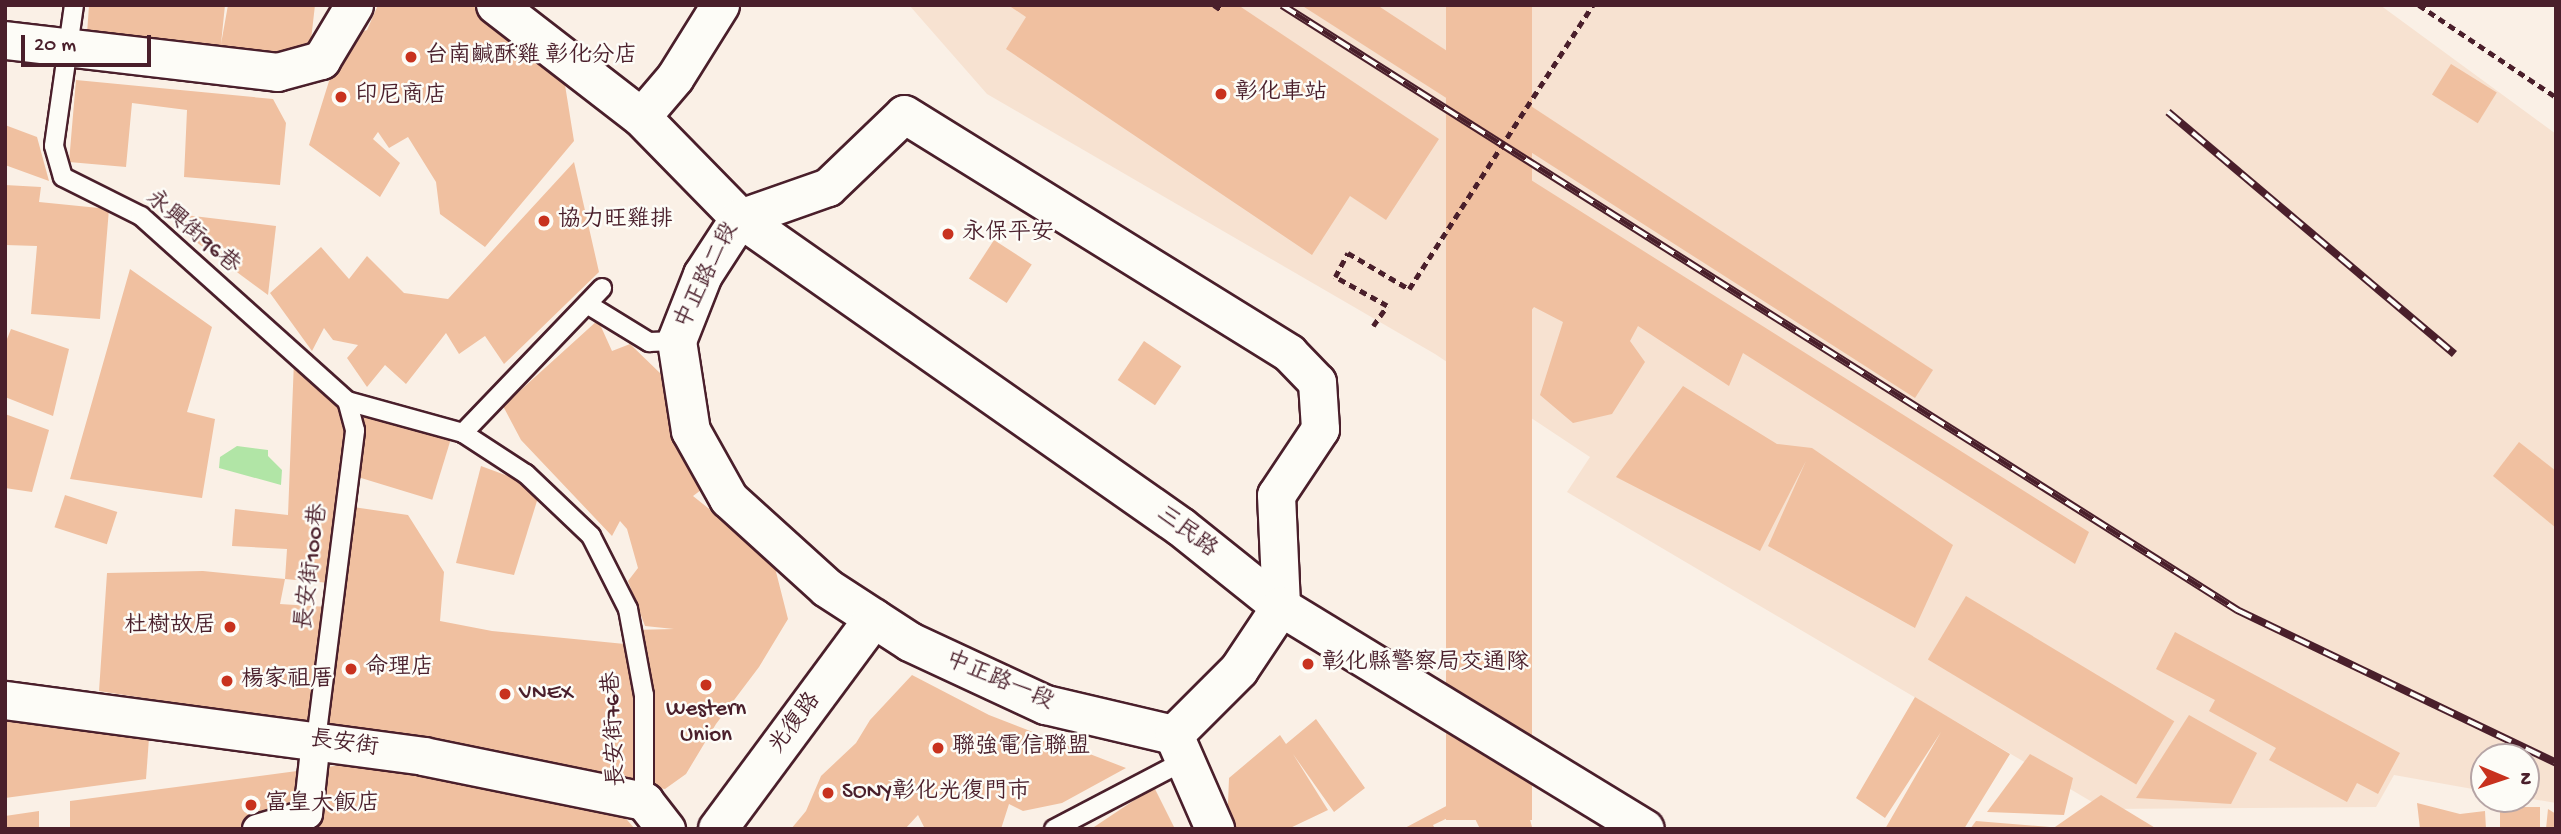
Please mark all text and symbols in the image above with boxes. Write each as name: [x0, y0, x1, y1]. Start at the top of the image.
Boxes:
scale bar: [24, 21, 154, 65]
text: 20 m: [34, 34, 76, 59]
place label: 台南鹹酥雞 彰化分店: [425, 43, 637, 71]
marker: 台南鹹酥雞 彰化分店: [403, 49, 419, 65]
place label: 彰化車站: [1235, 80, 1327, 108]
place label: 印尼商店: [355, 83, 447, 111]
marker: 彰化車站: [1213, 86, 1229, 102]
marker: 印尼商店: [333, 89, 349, 105]
street label: 永興街96巷: [139, 185, 245, 281]
place label: 協力旺雞排: [558, 207, 673, 235]
marker: 協力旺雞排: [536, 213, 552, 229]
street label: 中正路二段: [670, 218, 746, 334]
place label: 永保平安: [962, 220, 1054, 248]
marker: 永保平安: [940, 226, 956, 242]
street label: 三民路: [1150, 501, 1222, 565]
street label: 長安街100巷: [292, 502, 334, 632]
place label: 杜樹故居: [124, 613, 216, 641]
marker: 杜樹故居: [222, 619, 238, 635]
street label: 中正路一段: [941, 647, 1057, 717]
place label: 彰化縣警察局交通隊: [1322, 650, 1529, 678]
place label: 命理店: [365, 655, 434, 683]
marker: 彰化縣警察局交通隊: [1300, 656, 1316, 672]
marker: 命理店: [343, 661, 359, 677]
place label: 楊家祖厝: [241, 667, 333, 695]
street label: 長安街76巷: [599, 671, 633, 787]
marker: 楊家祖厝: [219, 673, 235, 689]
marker: Western Union: [698, 677, 714, 693]
place label: VNEX: [519, 680, 573, 708]
marker: VNEX: [497, 686, 513, 702]
street label: 光復路: [764, 688, 828, 760]
place label: Western Union: [666, 696, 746, 750]
street label: 長安街: [308, 727, 380, 763]
place label: 聯強電信聯盟: [952, 734, 1090, 762]
marker: 聯強電信聯盟: [930, 740, 946, 756]
north arrow: [2470, 743, 2540, 813]
text: N: [2513, 772, 2536, 785]
place label: SONY彰化光復門市: [842, 779, 1030, 807]
marker: SONY彰化光復門市: [820, 785, 836, 801]
place label: 富皇大飯店: [265, 791, 380, 819]
marker: 富皇大飯店: [243, 797, 259, 813]

